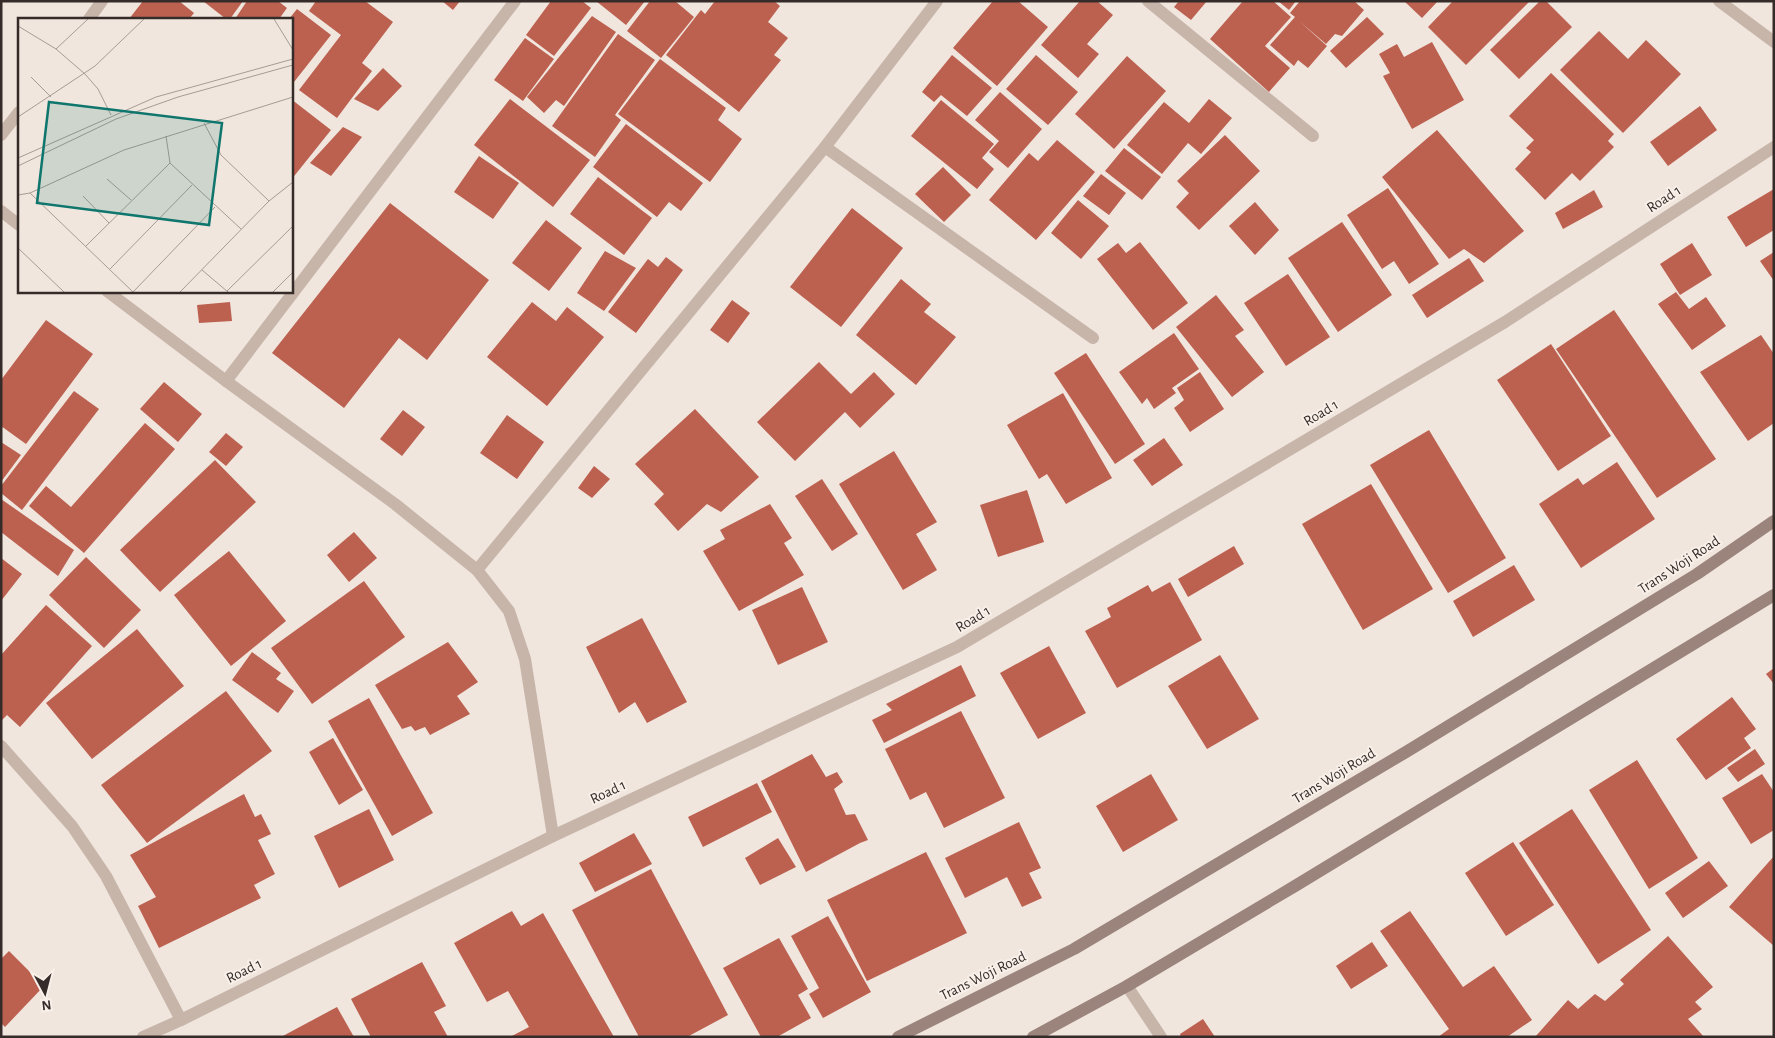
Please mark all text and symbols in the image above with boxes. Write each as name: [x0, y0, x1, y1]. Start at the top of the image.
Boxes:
inset map: [18, 18, 292, 292]
street label: Road 1: [1644, 183, 1684, 215]
street label: Road 1: [1301, 397, 1341, 429]
street label: Trans Woji Road: [1636, 533, 1723, 597]
street label: Road 1: [953, 603, 993, 635]
street label: Trans Woji Road: [1290, 745, 1378, 807]
street label: Road 1: [588, 777, 628, 807]
street label: Trans Woji Road: [938, 949, 1029, 1003]
street label: Road 1: [224, 956, 264, 986]
north arrow: [20, 968, 70, 1018]
text: N: [41, 997, 52, 1012]

